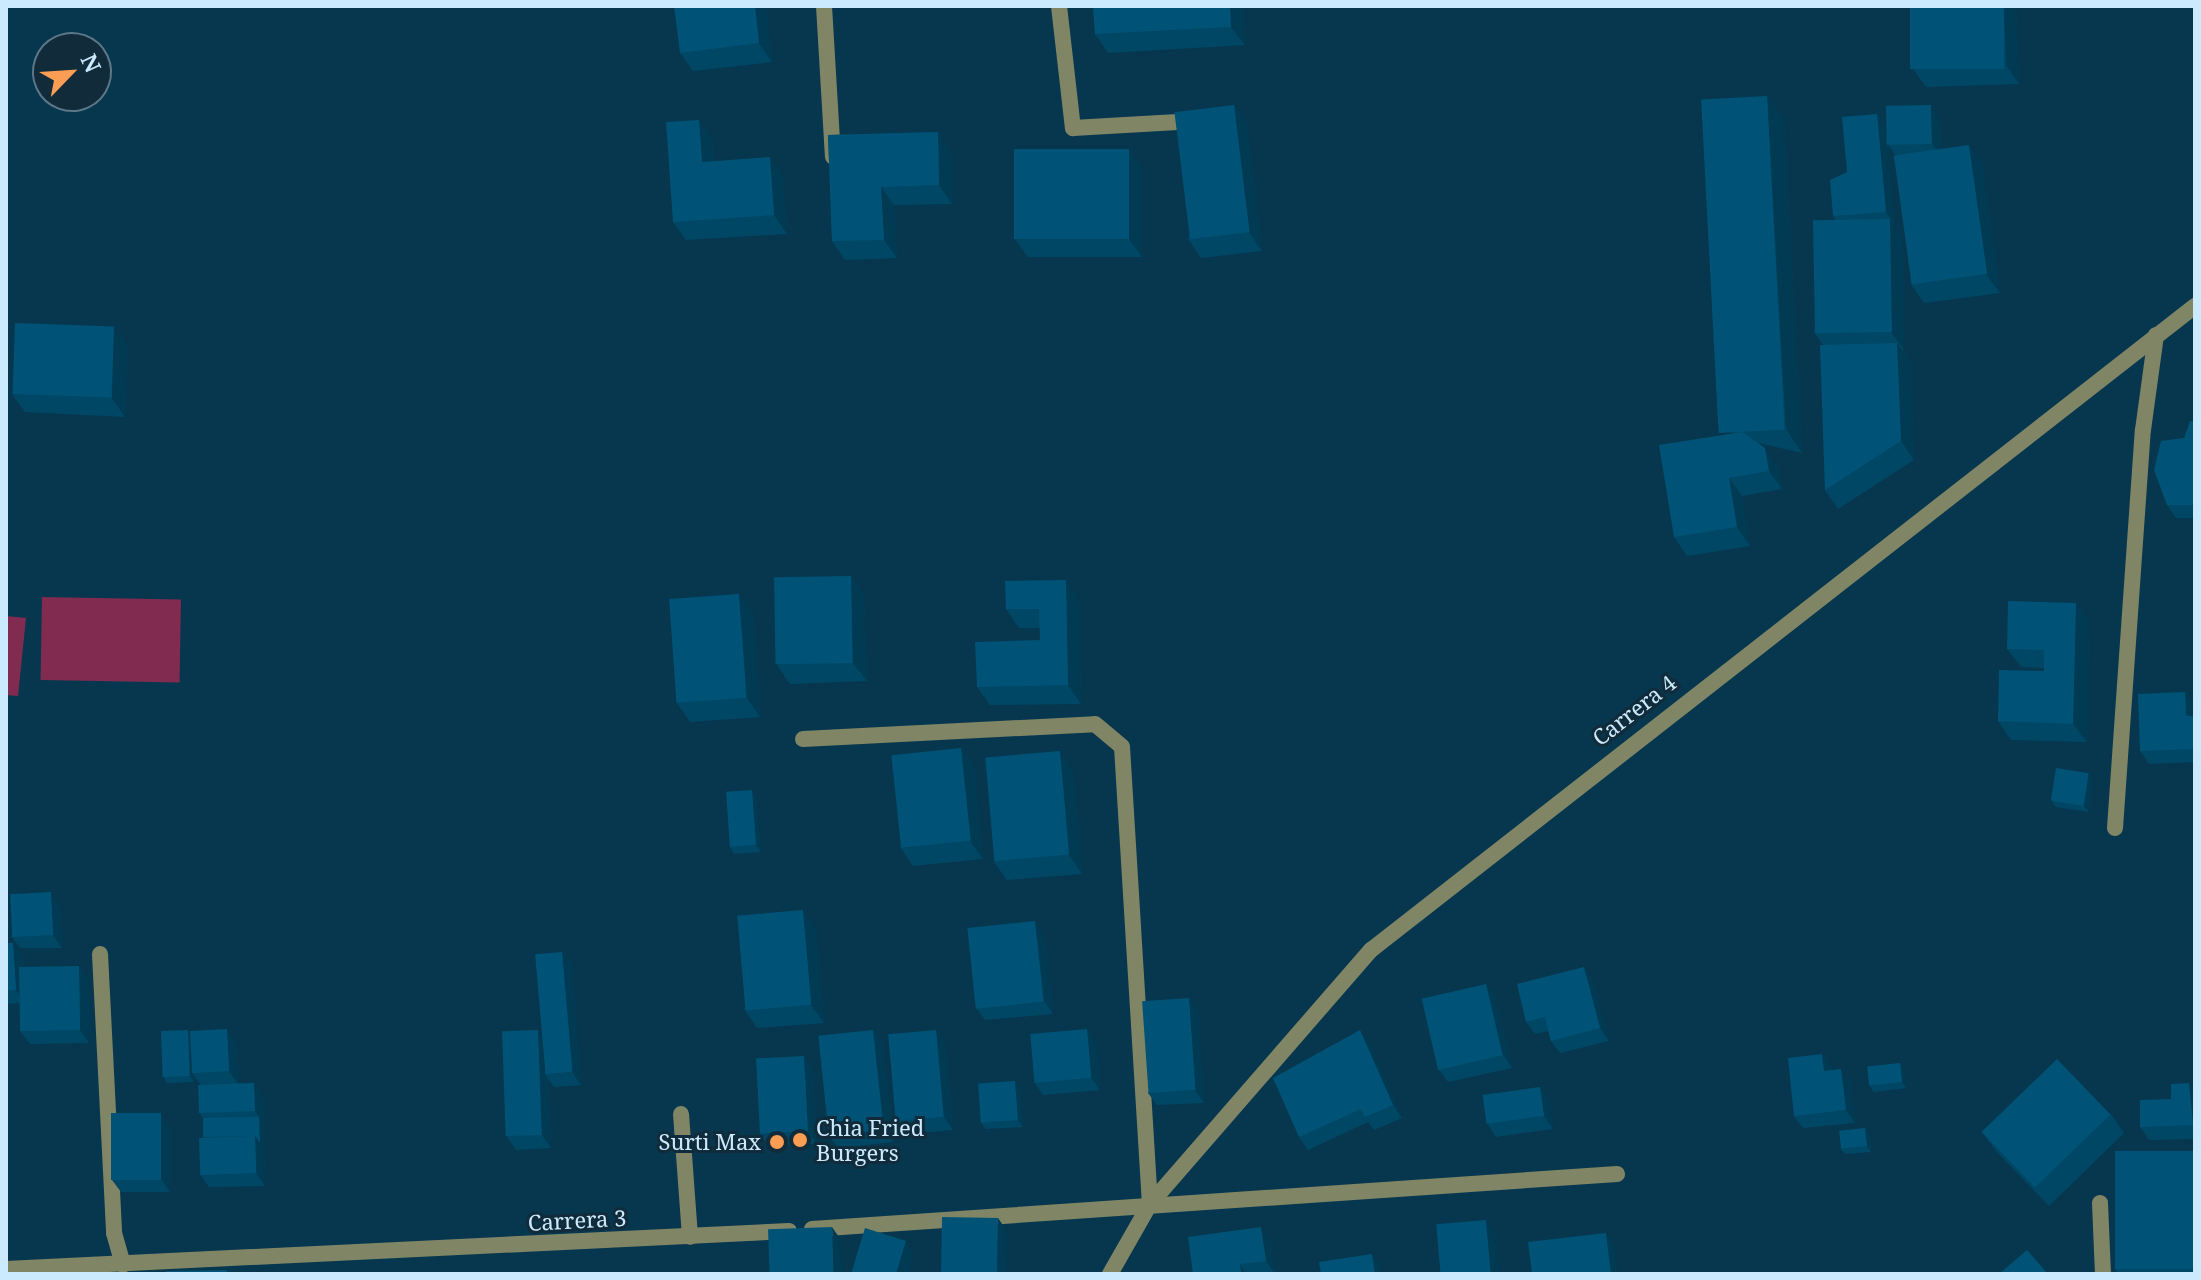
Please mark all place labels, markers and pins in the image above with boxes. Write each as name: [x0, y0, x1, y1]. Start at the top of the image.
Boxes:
place label: Chia Fried Burgers: [816, 1114, 924, 1166]
place label: Surti Max: [658, 1129, 761, 1155]
marker: Chia Fried Burgers: [791, 1131, 809, 1149]
marker: Surti Max: [768, 1133, 786, 1151]

